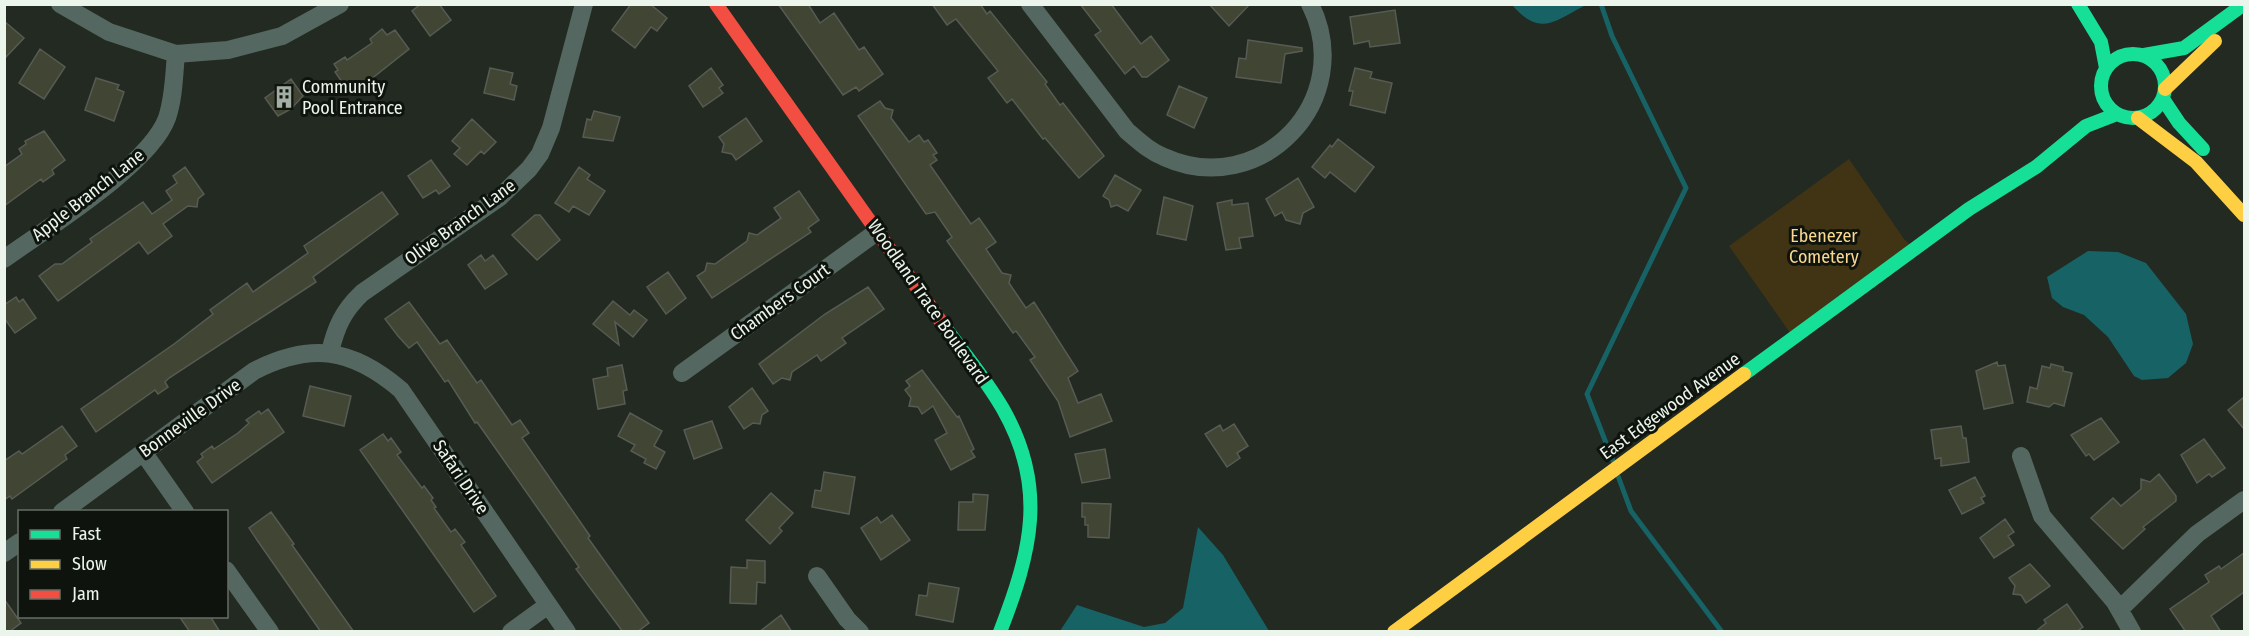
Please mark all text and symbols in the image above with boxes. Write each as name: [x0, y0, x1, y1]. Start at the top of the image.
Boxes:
place label: Community Pool Entrance: [302, 76, 403, 119]
building icon: Community Pool Entrance: [271, 84, 297, 110]
street label: Apple Branch Lane: [27, 144, 149, 246]
street label: Olive Branch Lane: [400, 174, 520, 270]
street label: Woodland Trace Boulevard: [863, 216, 993, 388]
park label: Ebenezer Cometery: [1789, 225, 1859, 268]
street label: Chambers Court: [726, 259, 834, 345]
street label: East Edgewood Avenue: [1595, 348, 1745, 464]
street label: Bonneville Drive: [135, 374, 245, 462]
street label: Safari Drive: [428, 436, 494, 518]
legend: [18, 510, 228, 618]
text: Fast: [72, 523, 101, 545]
text: Slow: [72, 553, 107, 575]
text: Jam: [72, 583, 100, 605]

